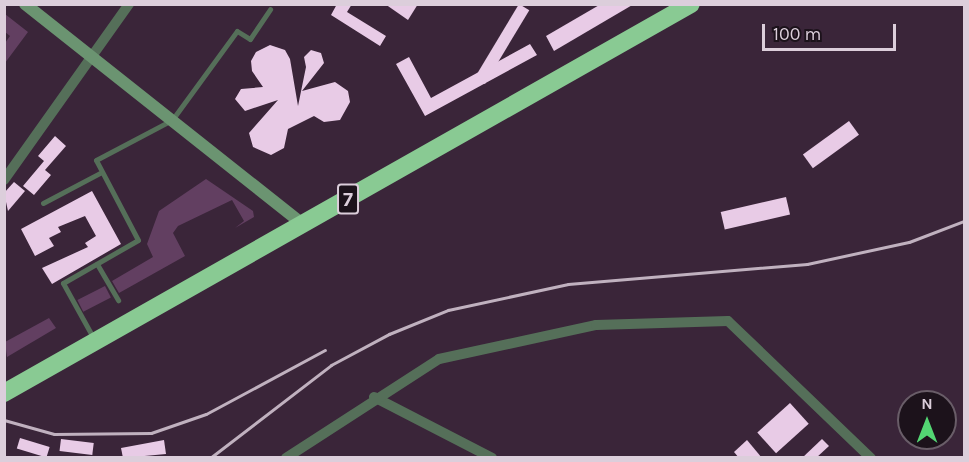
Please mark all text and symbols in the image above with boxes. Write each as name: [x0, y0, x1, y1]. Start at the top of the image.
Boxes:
scale bar: [765, 12, 898, 50]
text: 100 m: [773, 23, 821, 45]
road number: 7: [336, 182, 360, 216]
north arrow: [897, 390, 957, 450]
text: N: [921, 394, 933, 413]

